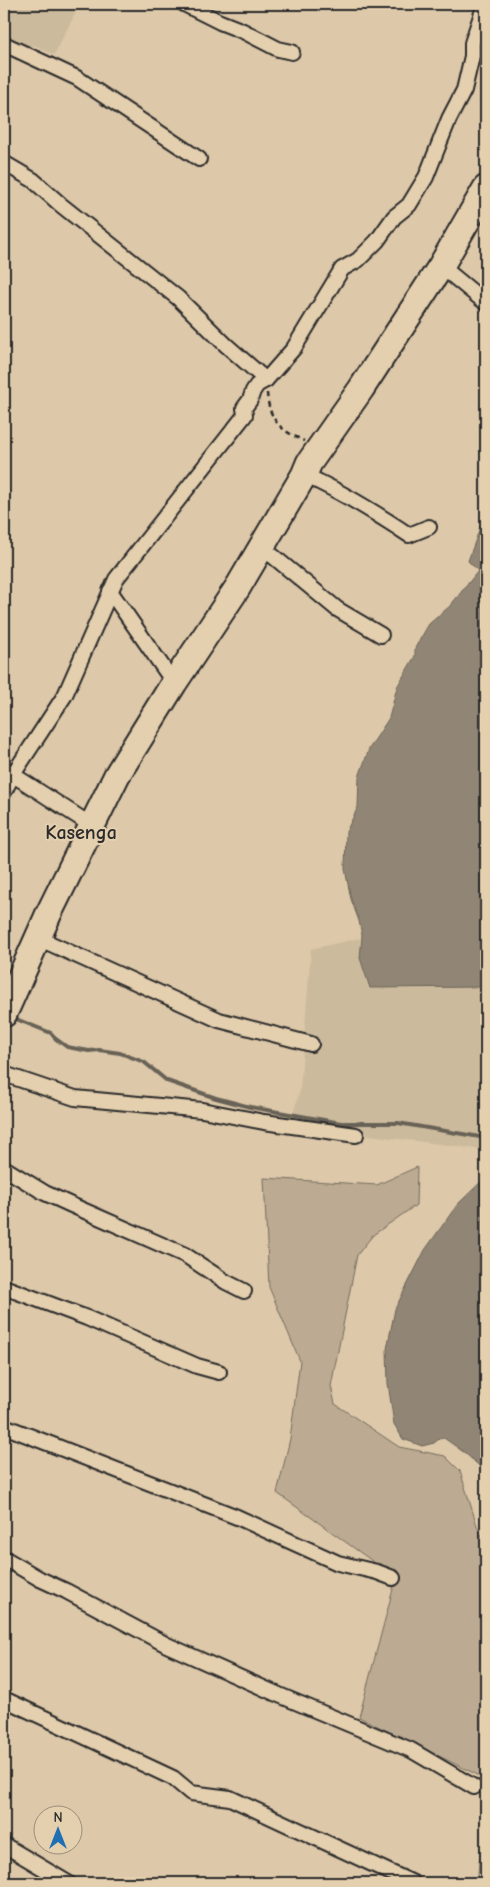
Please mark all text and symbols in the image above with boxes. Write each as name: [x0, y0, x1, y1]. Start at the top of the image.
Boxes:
district label: Kasenga: [45, 821, 117, 844]
north arrow: [32, 1804, 82, 1854]
text: N: [53, 1809, 63, 1826]

